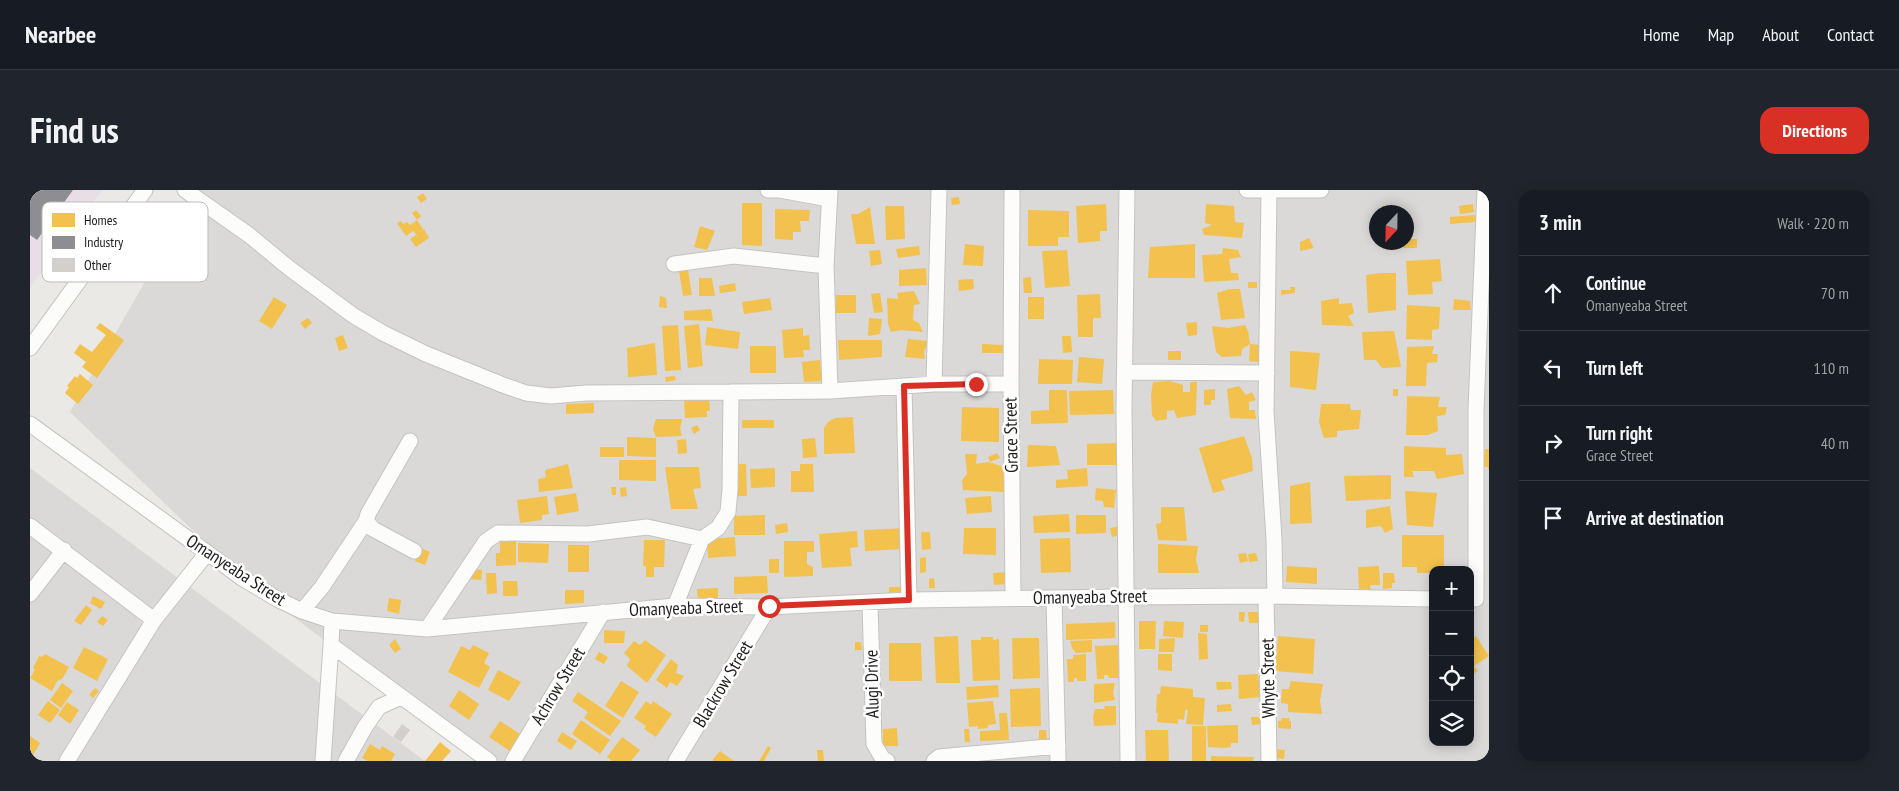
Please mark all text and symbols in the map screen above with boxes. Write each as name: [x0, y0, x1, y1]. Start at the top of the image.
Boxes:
text: Nearbee: [25, 19, 96, 50]
text: Home: [1643, 23, 1680, 46]
text: Map: [1708, 23, 1734, 46]
text: About: [1762, 23, 1799, 46]
text: Contact: [1827, 23, 1874, 46]
text: Find us: [30, 107, 119, 153]
button: Directions: [1760, 107, 1869, 154]
legend: [42, 202, 208, 282]
north arrow: [1369, 205, 1414, 250]
text: 3 min: [1539, 209, 1581, 236]
text: Homes: [84, 211, 117, 229]
text: Walk · 220 m: [1777, 213, 1849, 233]
text: Industry: [84, 233, 124, 251]
text: Other: [84, 256, 111, 274]
text: Continue: [1586, 271, 1646, 295]
icon: ahead: [1539, 279, 1567, 307]
text: 70 m: [1821, 283, 1849, 303]
text: Omanyeaba Street: [1586, 295, 1688, 315]
icon: left: [1539, 354, 1567, 382]
text: Turn left: [1586, 356, 1643, 380]
text: 110 m: [1814, 358, 1849, 378]
route end: [965, 373, 988, 396]
street label: Grace Street: [998, 397, 1023, 473]
text: Turn right: [1586, 421, 1652, 445]
icon: right: [1539, 429, 1567, 457]
text: 40 m: [1821, 433, 1849, 453]
text: Grace Street: [1586, 445, 1653, 465]
icon: arrive: [1539, 504, 1567, 532]
text: Arrive at destination: [1586, 506, 1724, 530]
street label: Omanyeaba Street: [182, 529, 290, 610]
map controls: [1429, 566, 1474, 746]
button: +: [1429, 566, 1474, 611]
street label: Omanyeaba Street: [1033, 584, 1147, 609]
street label: Omanyeaba Street: [629, 594, 743, 621]
route start: [758, 595, 781, 618]
button: −: [1429, 611, 1474, 656]
street label: Blackrow Street: [688, 636, 757, 731]
street label: Whyte Street: [1255, 638, 1280, 718]
street label: Achrow Street: [525, 643, 590, 729]
street label: Alugi Drive: [859, 649, 884, 719]
button: locate: [1429, 656, 1474, 701]
button: layers: [1429, 701, 1474, 746]

